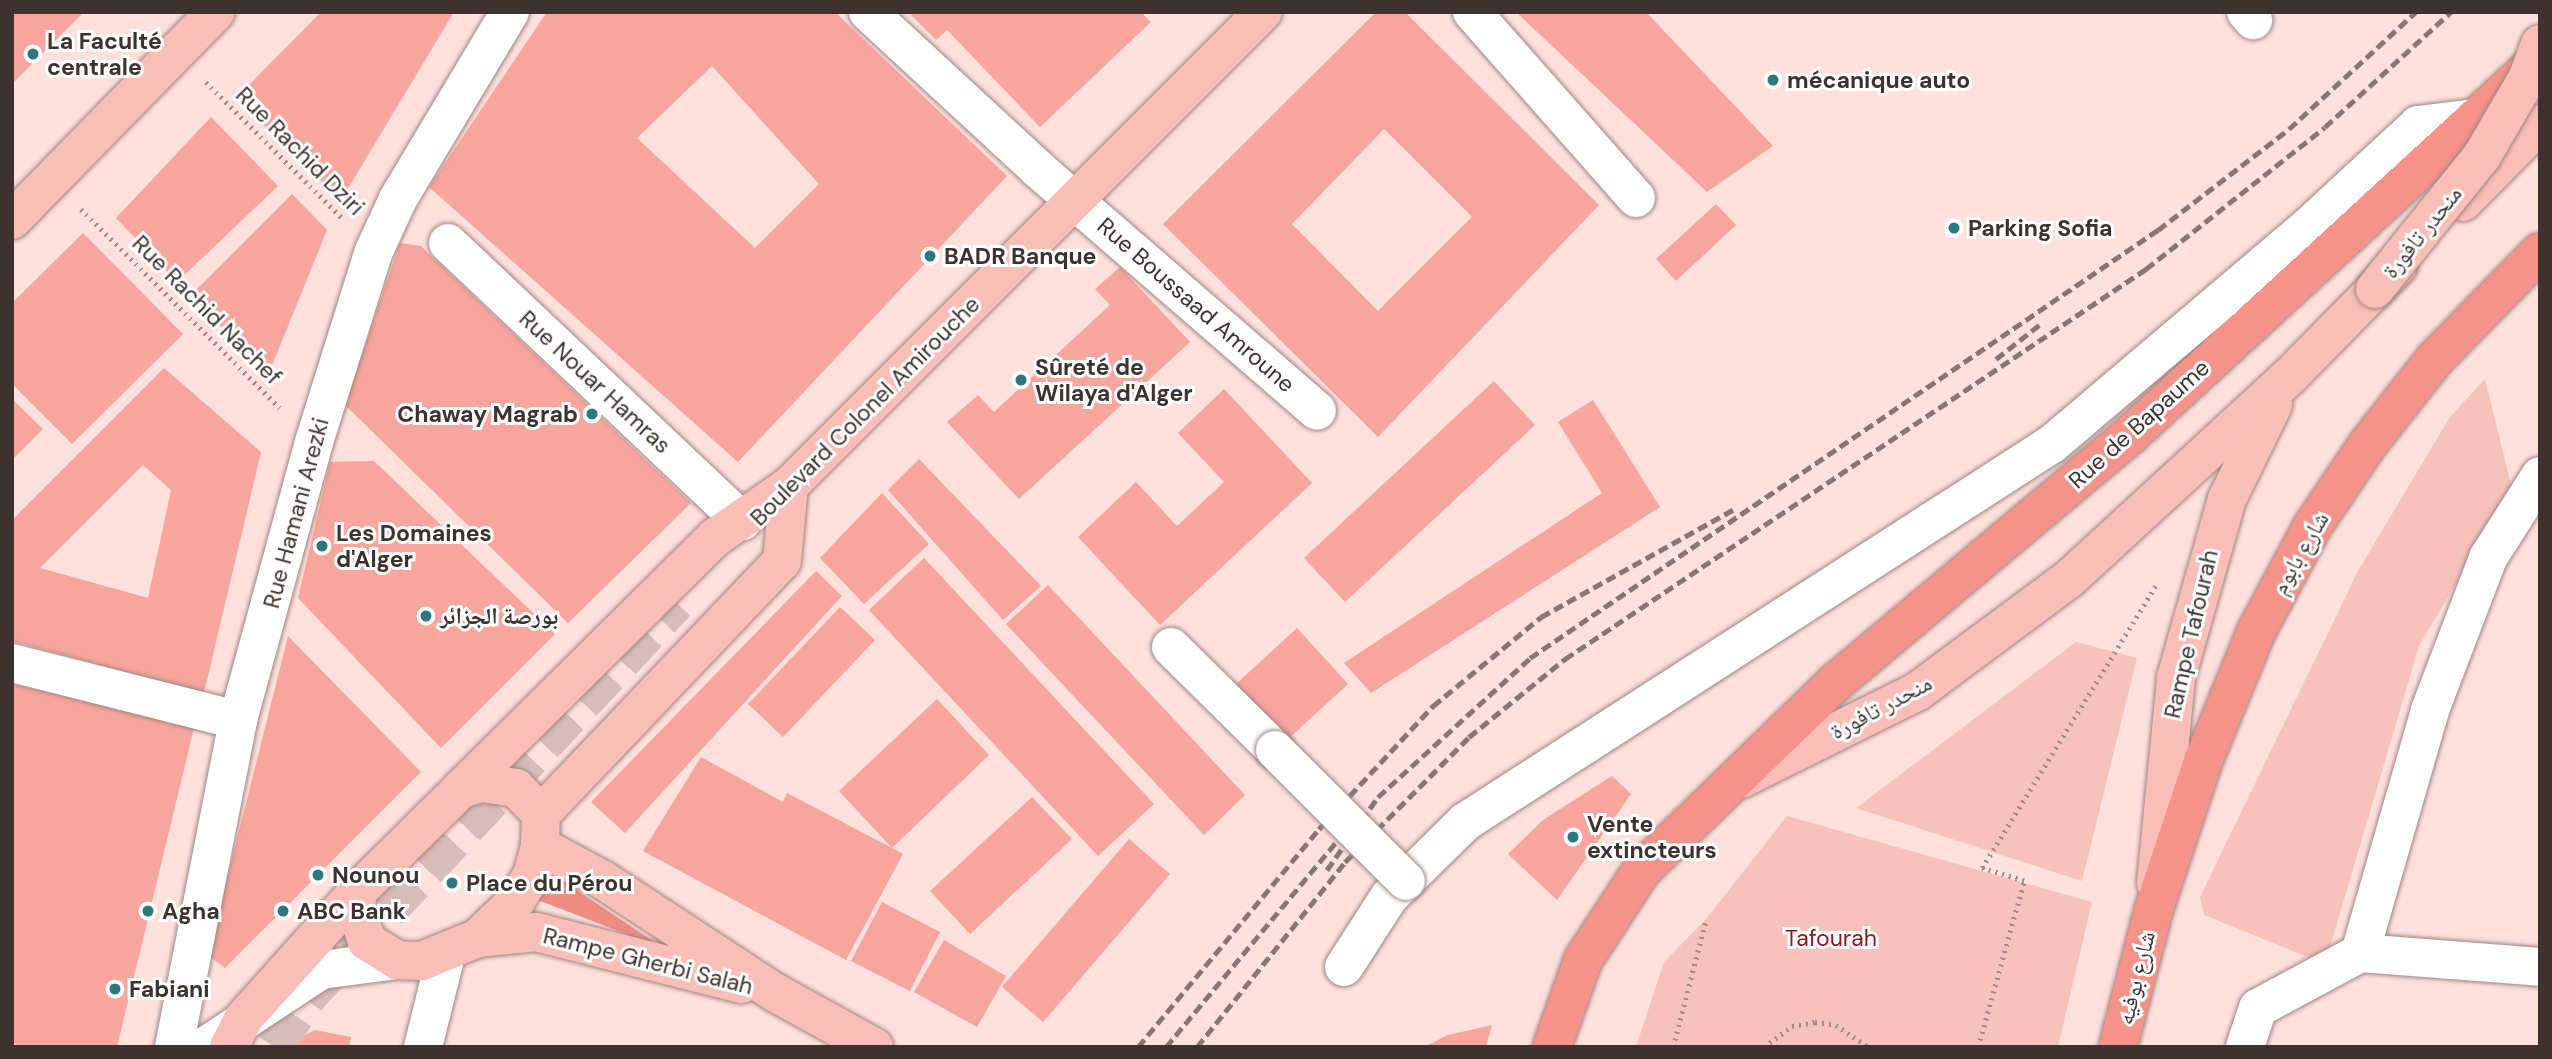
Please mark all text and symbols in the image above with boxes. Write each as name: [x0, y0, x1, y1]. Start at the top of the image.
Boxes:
place label: La Faculté centrale: [47, 27, 162, 81]
marker: La Faculté centrale: [25, 46, 41, 62]
place label: mécanique auto: [1787, 66, 1970, 94]
marker: mécanique auto: [1765, 72, 1781, 88]
street label: Rue Rachid Dziri: [230, 81, 370, 221]
street label: منحدر تافورة: [2376, 180, 2468, 284]
street label: Rue Boussaad Amroune: [1092, 212, 1300, 398]
place label: Parking Sofia: [1968, 214, 2113, 242]
marker: Parking Sofia: [1946, 220, 1962, 236]
street label: Rue Rachid Nachef: [127, 230, 287, 390]
place label: BADR Banque: [944, 242, 1096, 270]
marker: BADR Banque: [922, 248, 938, 264]
street label: Boulevard Colonel Amirouche: [745, 291, 985, 531]
street label: Rue Nouar Hamras: [514, 305, 676, 459]
place label: Sûreté de Wilaya d'Alger: [1035, 353, 1193, 407]
street label: Rue de Bapaume: [2063, 354, 2215, 494]
marker: Sûreté de Wilaya d'Alger: [1013, 372, 1029, 388]
place label: Chaway Magrab: [397, 400, 578, 428]
marker: Chaway Magrab: [584, 406, 600, 422]
street label: Rue Hamani Arezki: [257, 415, 335, 611]
street label: شارع بابوم: [2265, 507, 2335, 599]
place label: Les Domaines d'Alger: [336, 519, 492, 573]
marker: Les Domaines d'Alger: [314, 538, 330, 554]
street label: Rampe Tafourah: [2158, 547, 2224, 721]
place label: بورصة الجزائر: [440, 602, 558, 630]
marker: بورصة الجزائر: [418, 608, 434, 624]
street label: منحدر تافورة: [1826, 669, 1936, 745]
place label: Vente extincteurs: [1587, 810, 1717, 864]
marker: Vente extincteurs: [1565, 829, 1581, 845]
place label: Nounou: [332, 861, 419, 889]
marker: Nounou: [310, 867, 326, 883]
place label: Place du Pérou: [466, 869, 632, 897]
marker: Place du Pérou: [444, 875, 460, 891]
place label: Agha: [162, 897, 220, 925]
place label: ABC Bank: [297, 897, 406, 925]
marker: Agha: [140, 903, 156, 919]
marker: ABC Bank: [275, 903, 291, 919]
street label: Rampe Gherbi Salah: [540, 922, 756, 1000]
park label: Tafourah: [1785, 924, 1877, 952]
street label: شارع بوفيه: [2111, 928, 2161, 1028]
place label: Fabiani: [129, 975, 210, 1003]
marker: Fabiani: [107, 981, 123, 997]

